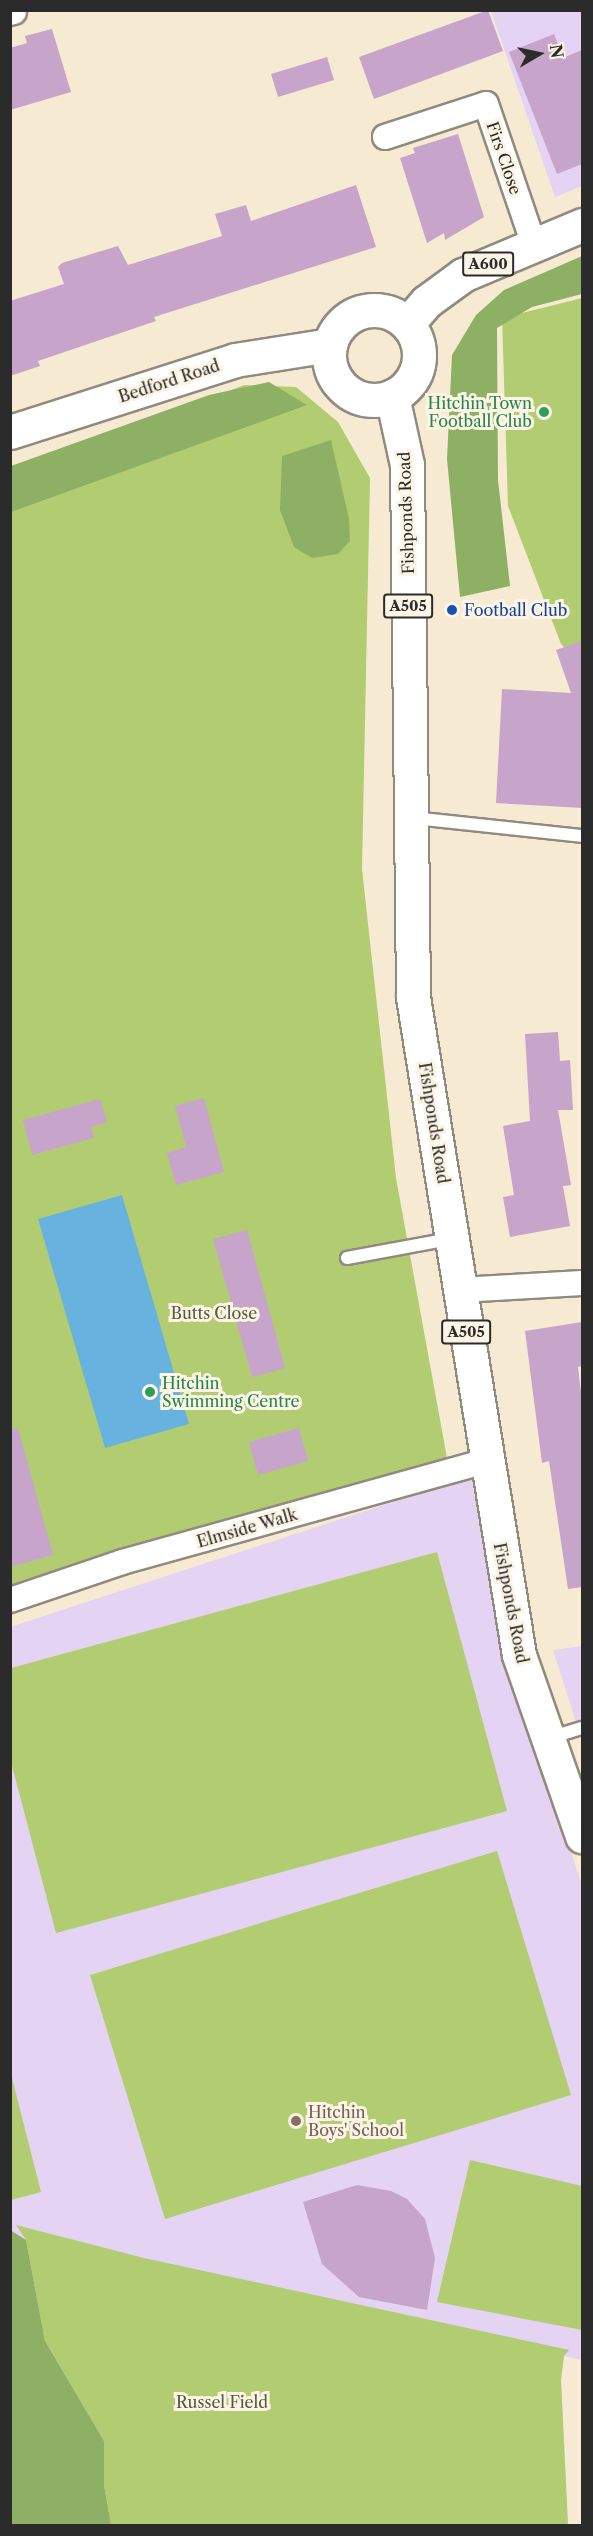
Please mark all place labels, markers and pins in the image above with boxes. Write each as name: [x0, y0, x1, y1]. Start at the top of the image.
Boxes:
place label: Hitchin Town Football Club: [427, 393, 532, 431]
marker: Hitchin Town Football Club: [537, 405, 551, 419]
place label: Football Club: [464, 600, 567, 620]
marker: Football Club: [445, 603, 459, 617]
place label: Hitchin Swimming Centre: [162, 1373, 299, 1411]
marker: Hitchin Swimming Centre: [143, 1385, 157, 1399]
place label: Hitchin Boys' School: [308, 2102, 404, 2140]
marker: Hitchin Boys' School: [289, 2114, 303, 2128]

